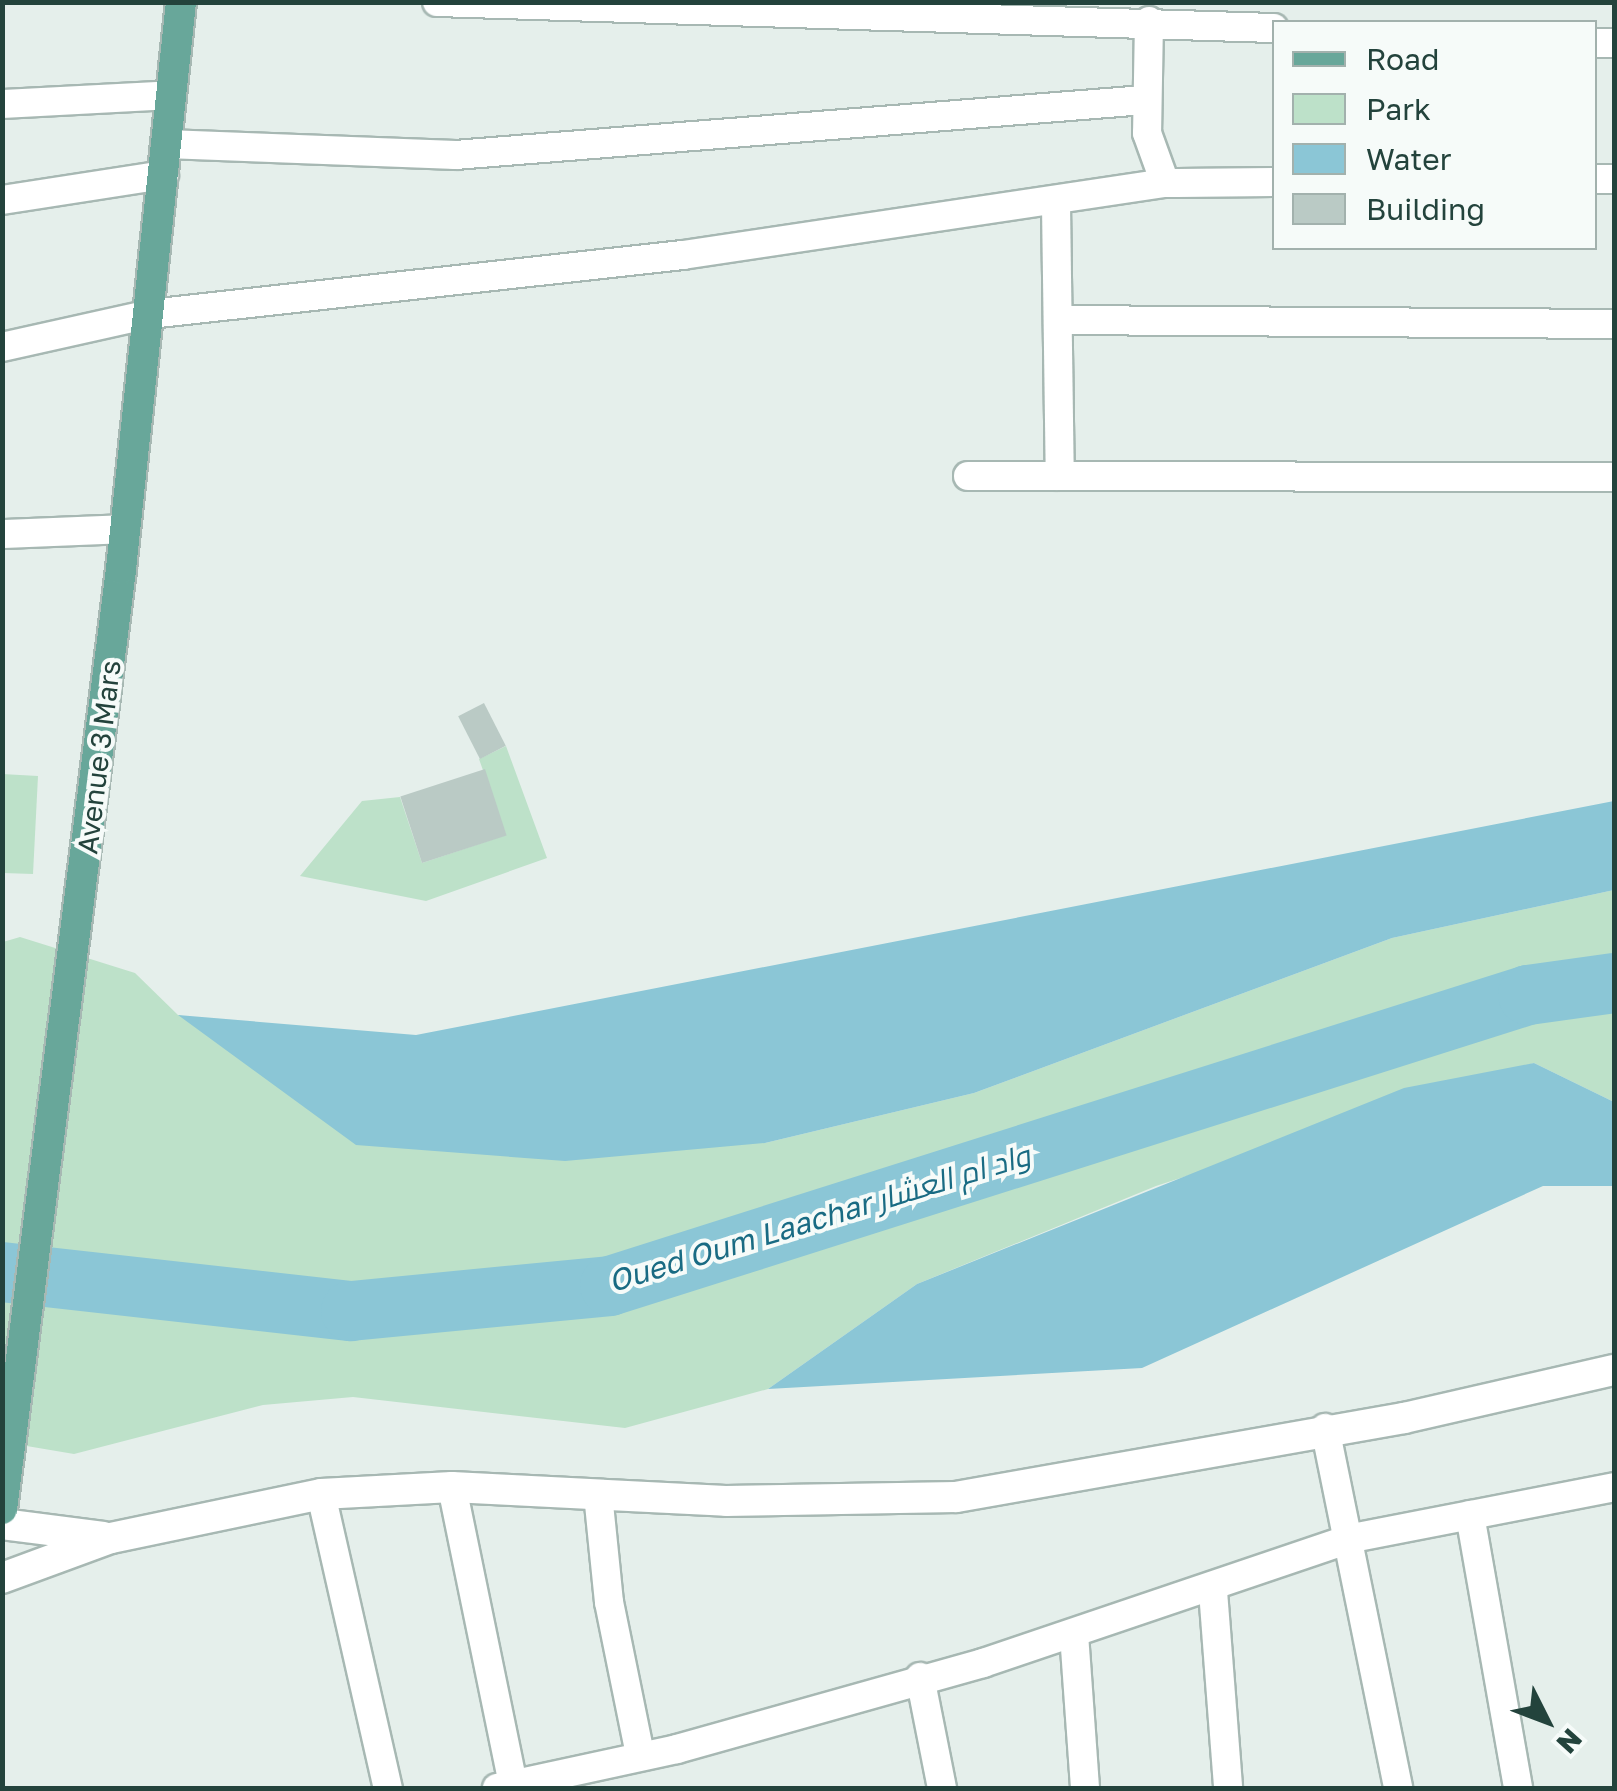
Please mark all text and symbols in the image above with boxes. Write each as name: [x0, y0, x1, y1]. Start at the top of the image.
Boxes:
legend: [1272, 20, 1597, 250]
text: Road: [1366, 41, 1440, 77]
text: Park: [1366, 91, 1431, 127]
text: Water: [1366, 141, 1451, 177]
text: Building: [1366, 191, 1485, 227]
street label: Avenue 3 Mars: [70, 658, 128, 856]
water label: Oued Oum Laachar واد ام العشار: [604, 1137, 1034, 1299]
north arrow: [1497, 1671, 1597, 1771]
text: N: [1550, 1722, 1589, 1760]

